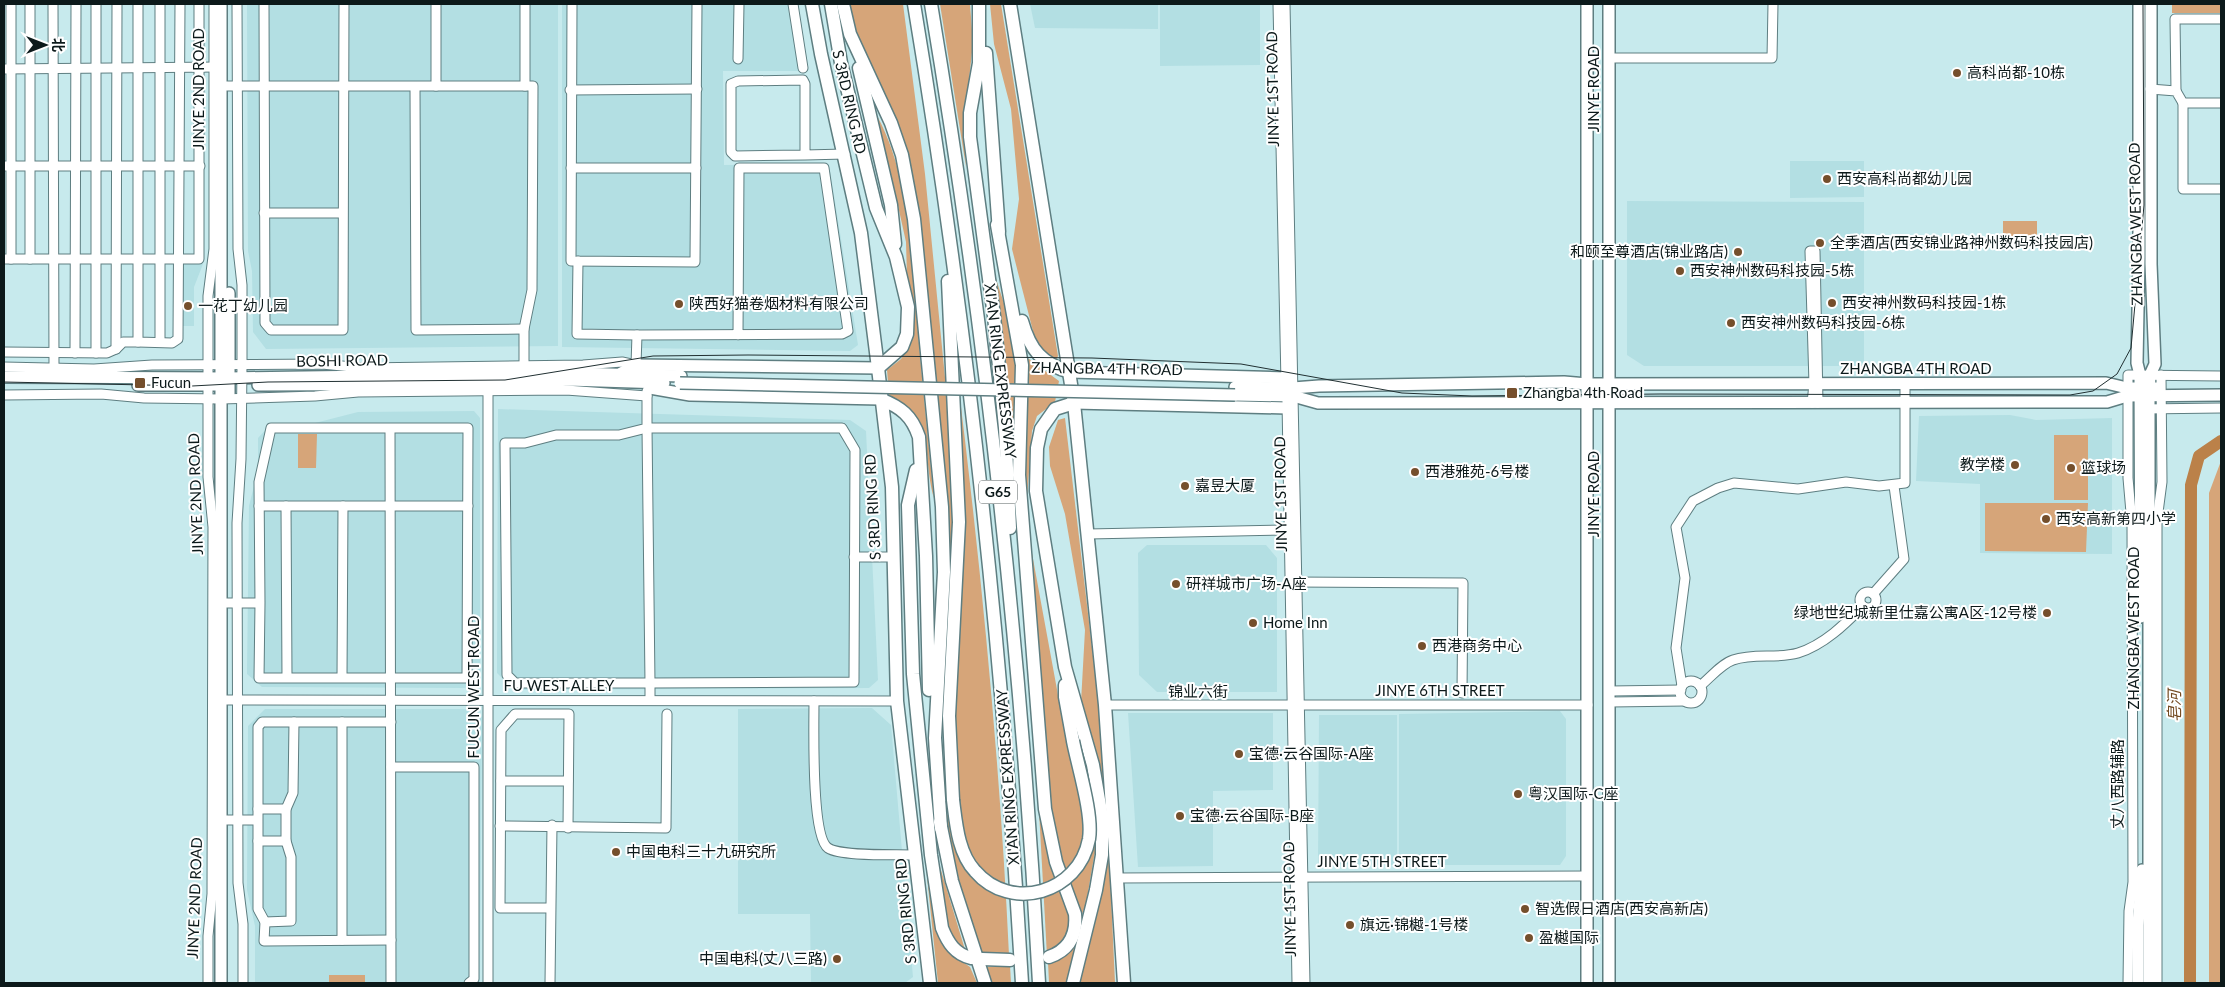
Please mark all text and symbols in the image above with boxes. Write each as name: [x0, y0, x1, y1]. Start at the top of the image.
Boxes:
north arrow: [20, 20, 70, 70]
street label: JINYE 2ND ROAD: [189, 28, 207, 150]
street label: JINYE 1ST ROAD: [1262, 31, 1282, 147]
text: 北: [50, 38, 67, 52]
street label: JINYE ROAD: [1584, 46, 1602, 132]
street label: S 3RD RING RD: [829, 48, 871, 155]
place label: 高科尚都-10栋: [1967, 63, 2065, 81]
marker: 高科尚都-10栋: [1951, 67, 1963, 79]
street label: ZHANGBA WEST ROAD: [2125, 142, 2145, 306]
place label: 西安高科尚都幼儿园: [1837, 169, 1972, 187]
marker: 西安高科尚都幼儿园: [1821, 173, 1833, 185]
place label: 全季酒店(西安锦业路神州数码科技园店): [1830, 233, 2093, 251]
marker: 全季酒店(西安锦业路神州数码科技园店): [1814, 237, 1826, 249]
place label: 和颐至尊酒店(锦业路店): [1570, 242, 1728, 260]
marker: 和颐至尊酒店(锦业路店): [1732, 246, 1744, 258]
place label: 西安神州数码科技园-5栋: [1690, 261, 1854, 279]
marker: 西安神州数码科技园-5栋: [1674, 265, 1686, 277]
street label: XI'AN RING EXPRESSWAY: [981, 282, 1021, 460]
place label: 西安神州数码科技园-1栋: [1842, 293, 2006, 311]
place label: 陕西好猫卷烟材料有限公司: [689, 294, 869, 312]
place label: 一花丁幼儿园: [198, 296, 288, 314]
marker: 西安神州数码科技园-1栋: [1826, 297, 1838, 309]
marker: 陕西好猫卷烟材料有限公司: [673, 298, 685, 310]
marker: 一花丁幼儿园: [182, 300, 194, 312]
place label: 西安神州数码科技园-6栋: [1741, 313, 1905, 331]
marker: 西安神州数码科技园-6栋: [1725, 317, 1737, 329]
street label: BOSHI ROAD: [296, 350, 388, 370]
street label: ZHANGBA 4TH ROAD: [1031, 358, 1183, 378]
street label: ZHANGBA 4TH ROAD: [1840, 359, 1992, 377]
place label: Fucun: [151, 373, 191, 391]
marker: Fucun: [133, 376, 147, 390]
place label: Zhangba 4th Road: [1523, 383, 1643, 401]
marker: Zhangba 4th Road: [1505, 386, 1519, 400]
street label: JINYE 2ND ROAD: [184, 433, 206, 555]
street label: JINYE 1ST ROAD: [1270, 436, 1290, 552]
street label: JINYE ROAD: [1584, 451, 1602, 537]
street label: S 3RD RING RD: [860, 454, 884, 560]
place label: 教学楼: [1960, 455, 2005, 473]
place label: 篮球场: [2081, 458, 2126, 476]
marker: 教学楼: [2009, 459, 2021, 471]
place label: 西港雅苑-6号楼: [1425, 462, 1529, 480]
marker: 篮球场: [2065, 462, 2077, 474]
marker: 西港雅苑-6号楼: [1409, 466, 1421, 478]
place label: 嘉昱大厦: [1195, 476, 1255, 494]
marker: 嘉昱大厦: [1179, 480, 1191, 492]
road number: G65: [979, 481, 1017, 504]
place label: 西安高新第四小学: [2056, 509, 2176, 527]
marker: 西安高新第四小学: [2040, 513, 2052, 525]
street label: ZHANGBA WEST ROAD: [2124, 546, 2142, 710]
place label: 研祥城市广场-A座: [1186, 574, 1307, 592]
marker: 研祥城市广场-A座: [1170, 578, 1182, 590]
place label: 绿地世纪城新里仕嘉公寓A区-12号楼: [1794, 603, 2037, 621]
marker: 绿地世纪城新里仕嘉公寓A区-12号楼: [2041, 607, 2053, 619]
place label: Home Inn: [1263, 613, 1328, 631]
street label: FUCUN WEST ROAD: [464, 616, 482, 758]
marker: Home Inn: [1247, 617, 1259, 629]
place label: 西港商务中心: [1432, 636, 1522, 654]
marker: 西港商务中心: [1416, 640, 1428, 652]
street label: FU WEST ALLEY: [504, 676, 615, 694]
street label: JINYE 6TH STREET: [1375, 681, 1505, 699]
street label: 锦业六街: [1168, 682, 1228, 700]
water label: 皂河: [2164, 687, 2183, 722]
street label: XI'AN RING EXPRESSWAY: [992, 688, 1022, 866]
street label: 丈八西路辅路: [2108, 739, 2126, 829]
place label: 宝德·云谷国际-A座: [1249, 744, 1374, 762]
marker: 宝德·云谷国际-A座: [1233, 748, 1245, 760]
place label: 粤汉国际-C座: [1528, 784, 1619, 802]
marker: 粤汉国际-C座: [1512, 788, 1524, 800]
place label: 宝德·云谷国际-B座: [1190, 806, 1314, 824]
marker: 宝德·云谷国际-B座: [1174, 810, 1186, 822]
street label: JINYE 2ND ROAD: [183, 837, 205, 959]
street label: JINYE 1ST ROAD: [1279, 841, 1299, 957]
place label: 中国电科三十九研究所: [626, 842, 776, 860]
marker: 中国电科三十九研究所: [610, 846, 622, 858]
street label: JINYE 5TH STREET: [1317, 852, 1447, 870]
street label: S 3RD RING RD: [891, 857, 919, 965]
place label: 智选假日酒店(西安高新店): [1535, 899, 1708, 917]
marker: 智选假日酒店(西安高新店): [1519, 903, 1531, 915]
place label: 旗远·锦樾-1号楼: [1360, 915, 1468, 933]
marker: 旗远·锦樾-1号楼: [1344, 919, 1356, 931]
place label: 盈樾国际: [1539, 928, 1599, 946]
marker: 盈樾国际: [1523, 932, 1535, 944]
place label: 中国电科(丈八三路): [699, 949, 827, 967]
marker: 中国电科(丈八三路): [831, 953, 843, 965]

